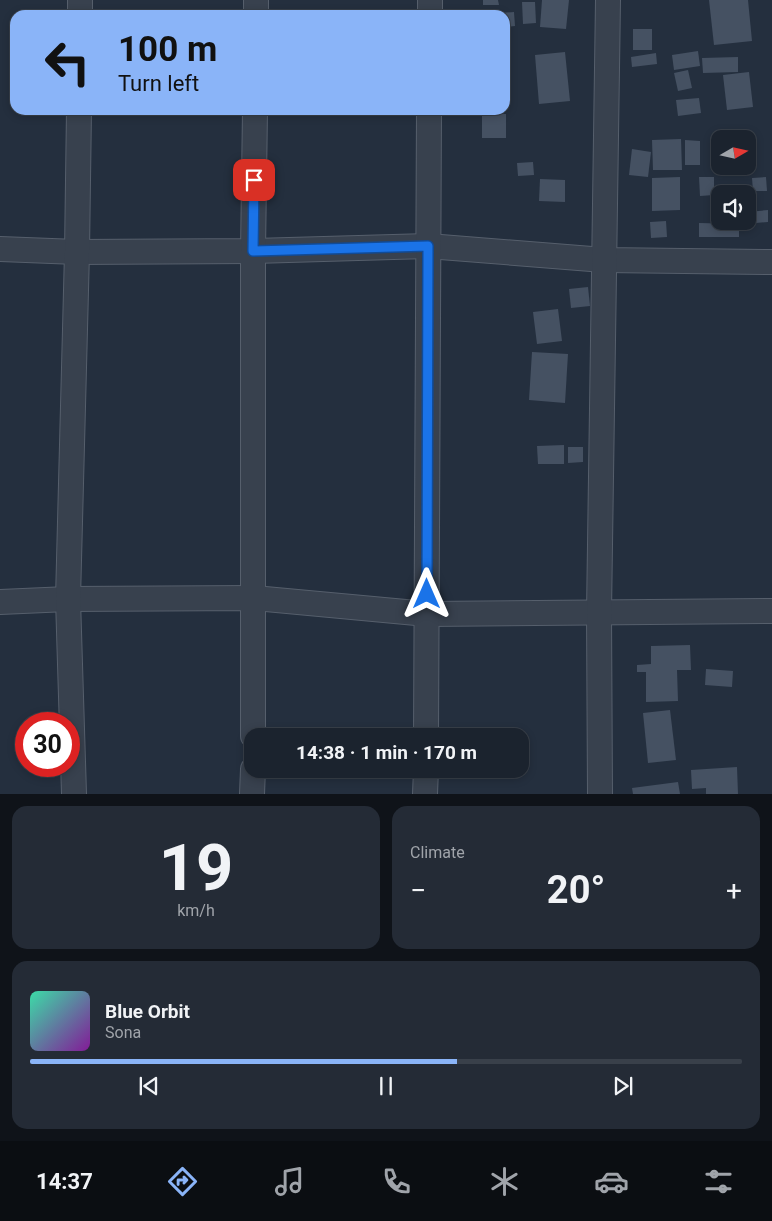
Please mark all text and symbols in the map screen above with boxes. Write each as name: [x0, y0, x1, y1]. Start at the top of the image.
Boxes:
text: 100 m: [118, 29, 217, 70]
icon: left: [35, 30, 100, 95]
text: Turn left: [118, 71, 199, 96]
north arrow: [711, 130, 756, 175]
map controls: [711, 130, 756, 230]
pin: [233, 159, 275, 201]
icon: arrive: [240, 166, 268, 194]
button: sound: [711, 185, 756, 230]
position arrow: [400, 567, 452, 619]
speed limit sign: 30: [15, 712, 80, 777]
text: 14:38 · 1 min · 170 m: [296, 741, 477, 764]
text: 19: [159, 830, 233, 906]
text: Climate: [410, 843, 465, 862]
text: 20°: [547, 868, 605, 912]
text: −: [410, 874, 426, 907]
text: +: [726, 874, 742, 907]
text: km/h: [177, 901, 215, 920]
text: Blue Orbit: [105, 1000, 190, 1023]
text: Sona: [105, 1023, 141, 1042]
icon: previous: [135, 1072, 163, 1100]
icon: pause: [372, 1072, 400, 1100]
icon: next: [609, 1072, 637, 1100]
icon: directions: [165, 1164, 200, 1199]
icon: music: [272, 1164, 307, 1199]
icon: phone: [379, 1164, 414, 1199]
icon: climate: [487, 1164, 522, 1199]
icon: car: [594, 1164, 629, 1199]
icon: filters: [701, 1164, 736, 1199]
text: 14:37: [36, 1169, 93, 1194]

